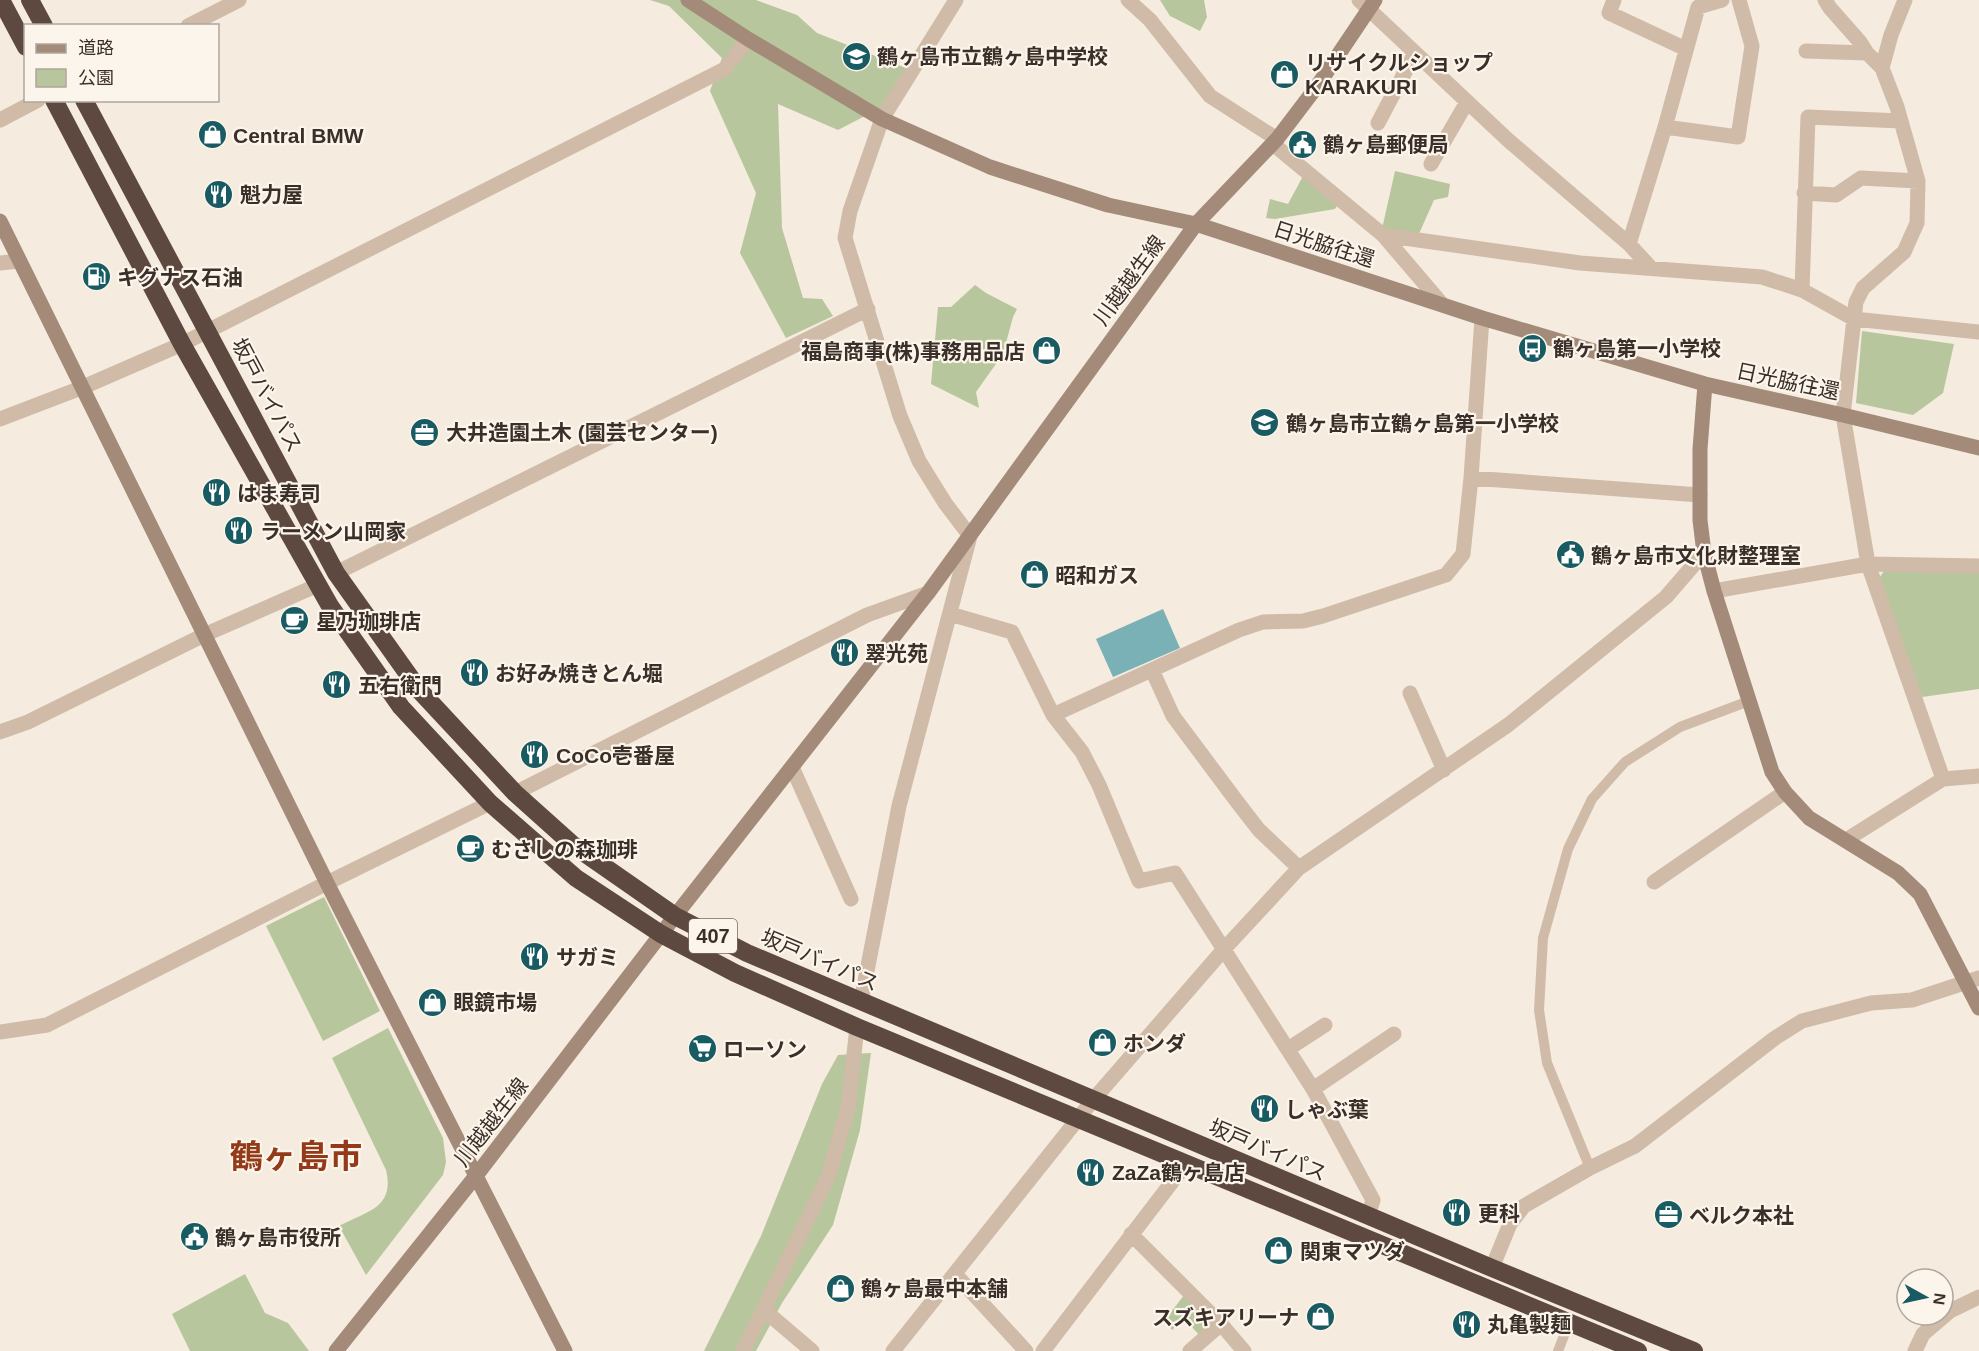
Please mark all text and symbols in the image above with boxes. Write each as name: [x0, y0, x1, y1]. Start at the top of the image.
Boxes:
legend: [24, 24, 219, 102]
text: 道路: [78, 38, 114, 58]
school or university icon: 鶴ヶ島市立鶴ヶ島中学校: [840, 40, 872, 72]
place label: 鶴ヶ島市立鶴ヶ島中学校: [877, 45, 1108, 68]
place label: リサイクルショップ KARAKURI: [1305, 51, 1493, 98]
shop icon: リサイクルショップ KARAKURI: [1268, 58, 1300, 90]
text: 公園: [78, 68, 114, 88]
shop icon: Central BMW: [196, 119, 228, 151]
place label: Central BMW: [233, 124, 364, 147]
public building icon: 鶴ヶ島郵便局: [1286, 128, 1318, 160]
place label: 鶴ヶ島郵便局: [1323, 133, 1449, 156]
restaurant icon: 魁力屋: [203, 178, 235, 210]
place label: 魁力屋: [240, 183, 303, 206]
street label: 日光脇往還: [1271, 217, 1377, 271]
street label: 川越越生線: [1089, 231, 1169, 329]
fuel station icon: キグナス石油: [80, 261, 112, 293]
place label: キグナス石油: [117, 266, 243, 289]
bus stop icon: 鶴ヶ島第一小学校: [1516, 332, 1548, 364]
street label: 坂戸バイパス: [227, 334, 307, 456]
shop icon: 福島商事(株)事務用品店: [1030, 335, 1062, 367]
place label: 鶴ヶ島第一小学校: [1553, 337, 1721, 360]
place label: 福島商事(株)事務用品店: [801, 340, 1025, 363]
street label: 日光脇往還: [1734, 359, 1842, 403]
school or university icon: 鶴ヶ島市立鶴ヶ島第一小学校: [1249, 407, 1281, 439]
place label: 鶴ヶ島市立鶴ヶ島第一小学校: [1286, 412, 1559, 435]
office icon: 大井造園土木 (園芸センター): [409, 416, 441, 448]
place label: 大井造園土木 (園芸センター): [446, 421, 718, 444]
restaurant icon: はま寿司: [200, 477, 232, 509]
place label: はま寿司: [237, 482, 321, 505]
restaurant icon: ラーメン山岡家: [223, 515, 255, 547]
place label: ラーメン山岡家: [260, 520, 406, 543]
public building icon: 鶴ヶ島市文化財整理室: [1554, 539, 1586, 571]
place label: 鶴ヶ島市文化財整理室: [1591, 544, 1801, 567]
shop icon: 昭和ガス: [1018, 559, 1050, 591]
place label: 昭和ガス: [1055, 564, 1139, 587]
cafe icon: 星乃珈琲店: [279, 605, 311, 637]
place label: 星乃珈琲店: [316, 610, 421, 633]
restaurant icon: 翠光苑: [828, 637, 860, 669]
place label: 翠光苑: [865, 642, 928, 665]
restaurant icon: お好み焼きとん堀: [458, 657, 490, 689]
place label: お好み焼きとん堀: [495, 662, 663, 685]
restaurant icon: 五右衛門: [321, 669, 353, 701]
place label: 五右衛門: [358, 674, 442, 697]
restaurant icon: CoCo壱番屋: [519, 739, 551, 771]
place label: CoCo壱番屋: [556, 744, 675, 767]
cafe icon: むさしの森珈琲: [454, 833, 486, 865]
place label: むさしの森珈琲: [491, 838, 638, 861]
road number: 407: [689, 919, 737, 953]
street label: 坂戸バイパス: [758, 925, 882, 995]
restaurant icon: サガミ: [519, 941, 551, 973]
place label: サガミ: [556, 946, 619, 969]
shop icon: 眼鏡市場: [416, 986, 448, 1018]
place label: 眼鏡市場: [453, 991, 537, 1014]
shop icon: ホンダ: [1086, 1027, 1118, 1059]
place label: ホンダ: [1123, 1032, 1186, 1055]
supermarket icon: ローソン: [686, 1033, 718, 1065]
place label: ローソン: [723, 1038, 807, 1061]
street label: 川越越生線: [450, 1074, 532, 1170]
restaurant icon: しゃぶ葉: [1248, 1093, 1280, 1125]
place label: しゃぶ葉: [1285, 1098, 1369, 1121]
street label: 坂戸バイパス: [1206, 1115, 1330, 1185]
district label: 鶴ヶ島市: [230, 1138, 362, 1175]
restaurant icon: ZaZa鶴ヶ島店: [1075, 1156, 1107, 1188]
place label: ZaZa鶴ヶ島店: [1112, 1161, 1245, 1184]
restaurant icon: 更科: [1441, 1197, 1473, 1229]
office icon: ベルク本社: [1652, 1199, 1684, 1231]
place label: 更科: [1478, 1202, 1520, 1225]
place label: ベルク本社: [1689, 1204, 1794, 1227]
public building icon: 鶴ヶ島市役所: [178, 1221, 210, 1253]
place label: 鶴ヶ島市役所: [215, 1226, 341, 1249]
shop icon: 関東マツダ: [1263, 1235, 1295, 1267]
place label: 関東マツダ: [1300, 1240, 1405, 1263]
north arrow: [1895, 1267, 1955, 1327]
shop icon: 鶴ヶ島最中本舗: [824, 1272, 856, 1304]
place label: 鶴ヶ島最中本舗: [861, 1277, 1008, 1300]
text: N: [1930, 1292, 1949, 1306]
shop icon: スズキアリーナ: [1304, 1301, 1336, 1333]
place label: スズキアリーナ: [1152, 1306, 1299, 1329]
restaurant icon: 丸亀製麺: [1450, 1308, 1482, 1340]
place label: 丸亀製麺: [1487, 1313, 1571, 1336]

